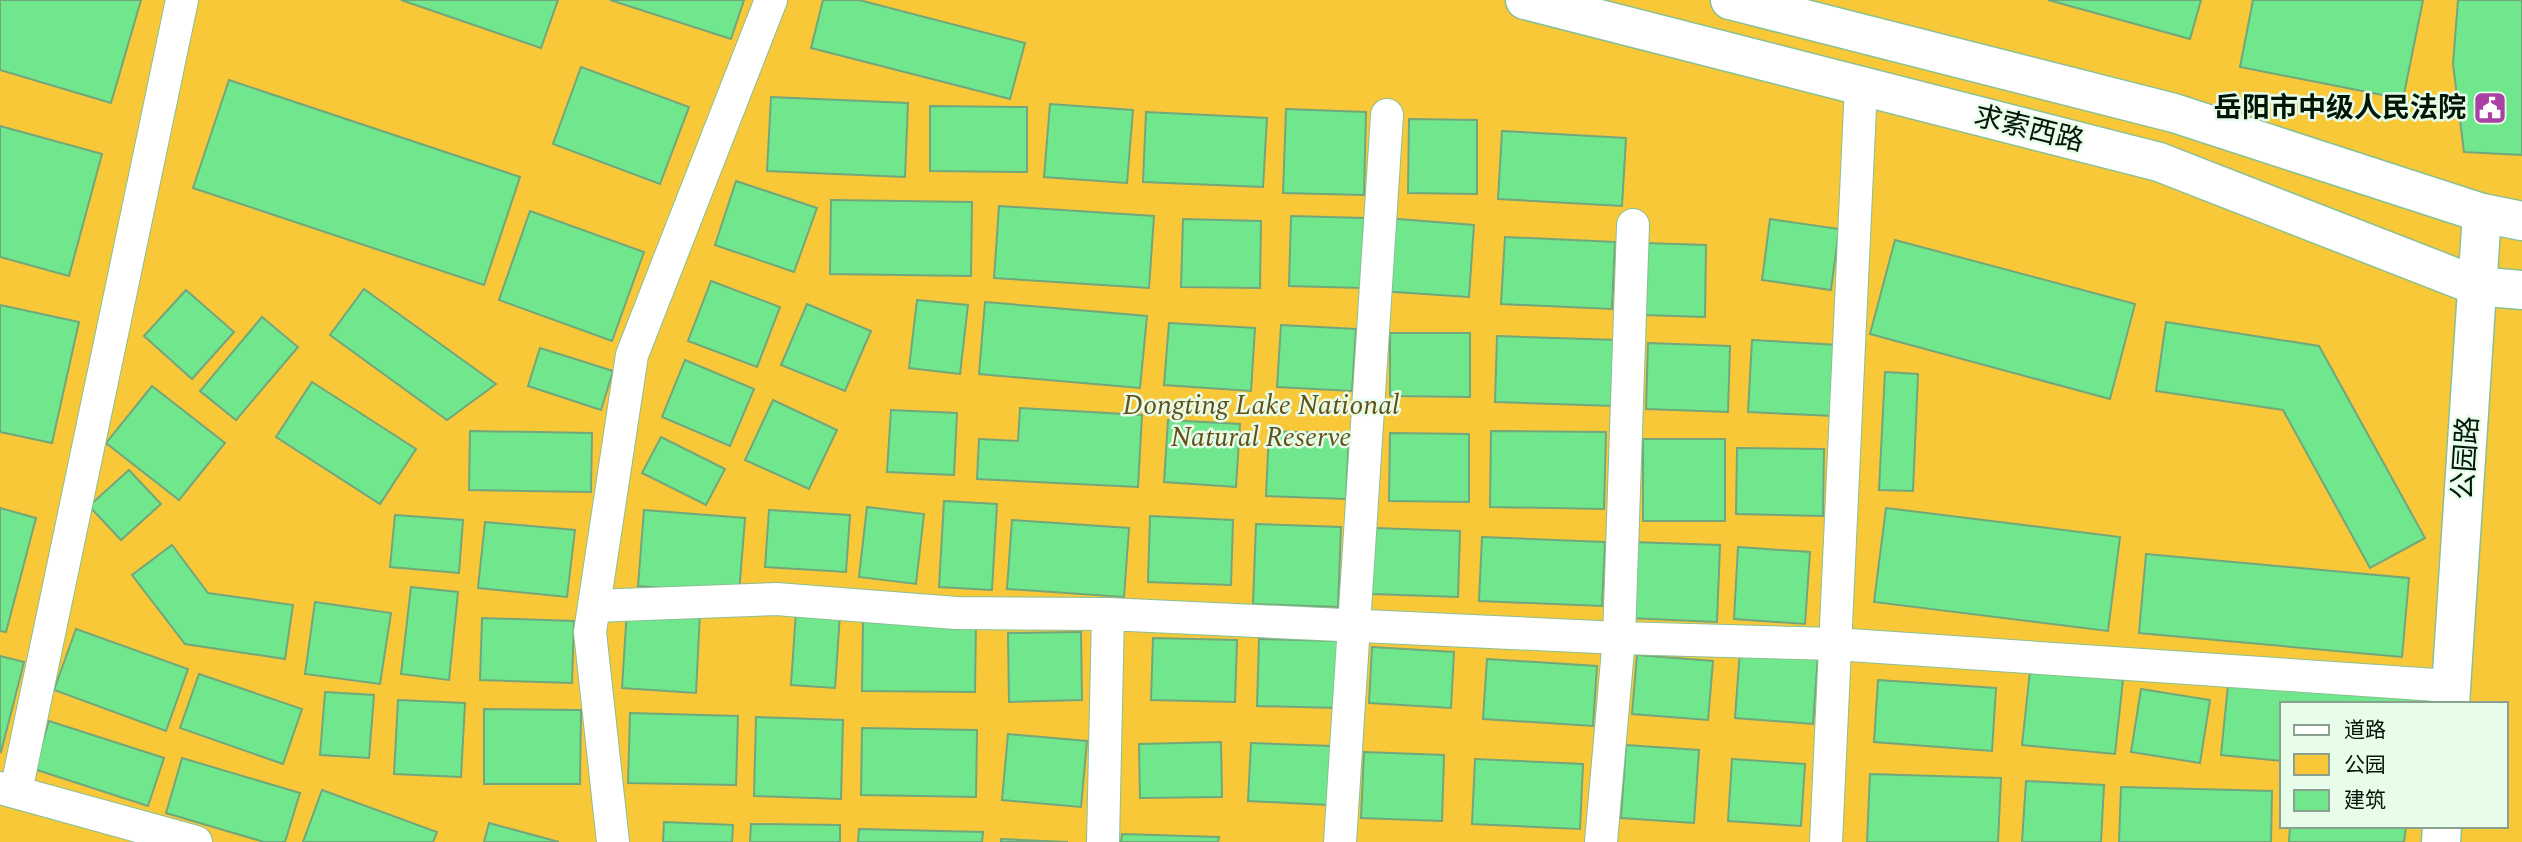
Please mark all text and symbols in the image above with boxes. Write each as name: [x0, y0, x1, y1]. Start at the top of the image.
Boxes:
place label: 岳阳市中级人民法院: [2214, 87, 2466, 130]
public building icon: 岳阳市中级人民法院: [2471, 89, 2509, 127]
street label: 求索西路: [1969, 95, 2089, 163]
park label: Dongting Lake National Natural Reserve: [1123, 384, 1399, 459]
street label: 公园路: [2442, 415, 2490, 501]
legend: [2280, 702, 2508, 828]
text: 道路: [2344, 715, 2386, 747]
text: 公园: [2344, 750, 2386, 782]
text: 建筑: [2344, 785, 2386, 817]

